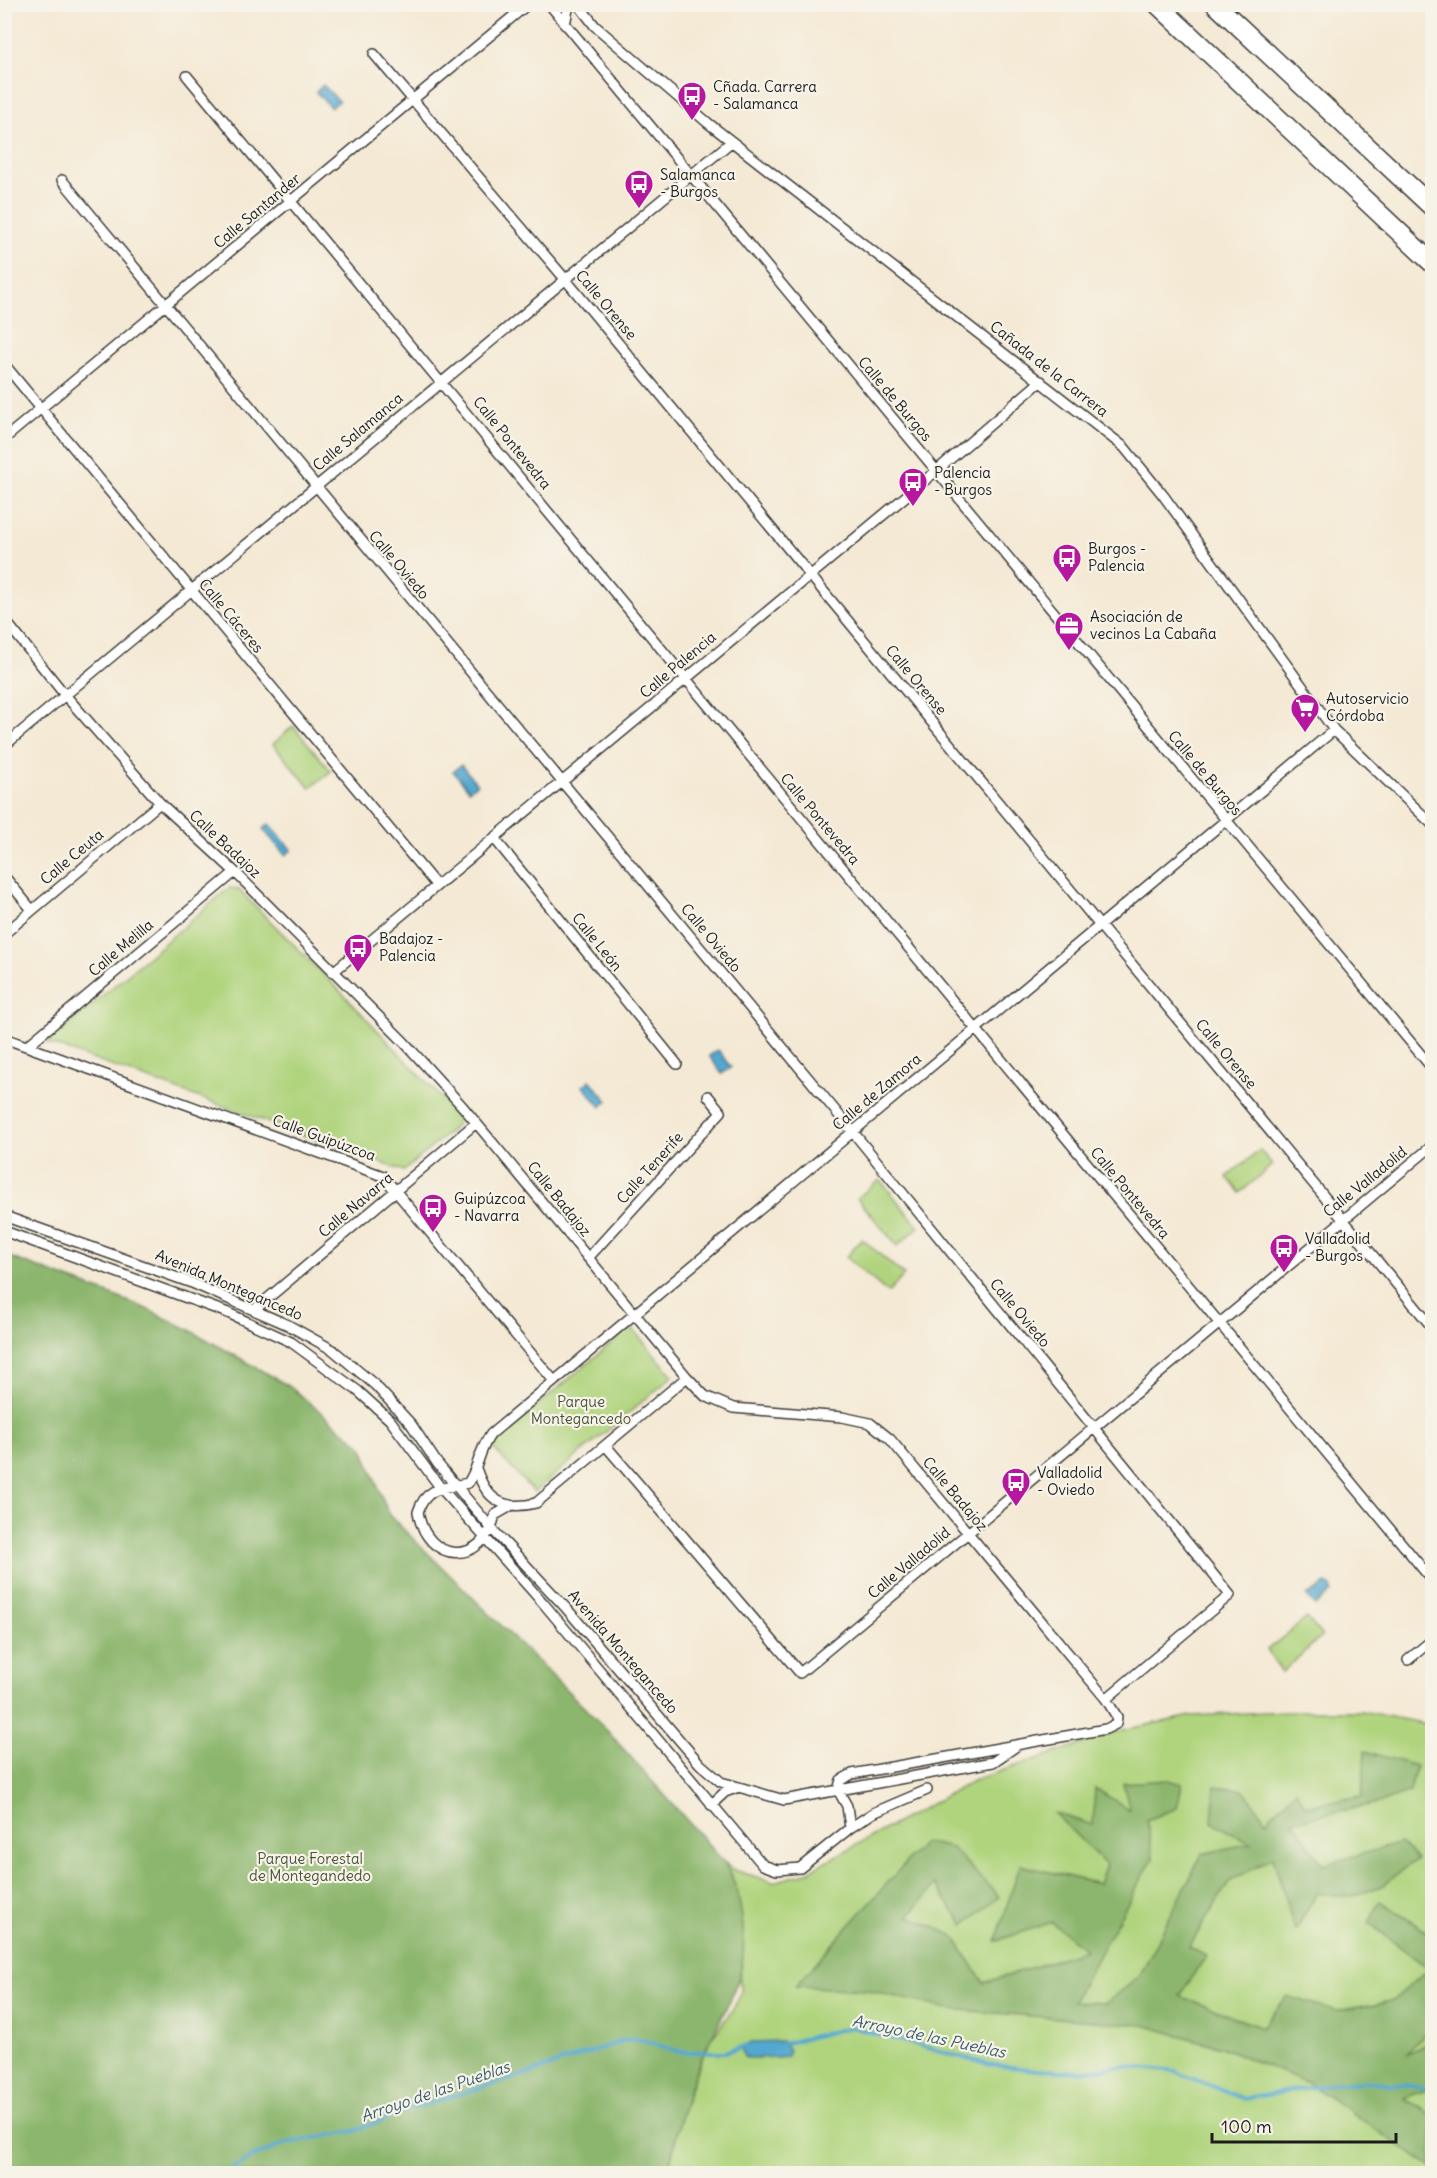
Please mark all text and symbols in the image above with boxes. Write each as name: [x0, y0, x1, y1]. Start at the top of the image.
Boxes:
place label: Cñada. Carrera - Salamanca: [713, 77, 817, 113]
bus stop icon: Cñada. Carrera - Salamanca: [676, 80, 708, 122]
place label: Salamanca - Burgos: [660, 165, 736, 201]
bus stop icon: Salamanca - Burgos: [623, 168, 655, 210]
street label: Calle Santander: [209, 169, 304, 252]
street label: Calle Orense: [572, 266, 641, 344]
street label: Cañada de la Carrera: [986, 316, 1113, 421]
street label: Calle de Burgos: [854, 352, 937, 445]
street label: Calle Salamanca: [309, 388, 407, 475]
street label: Calle Pontevedra: [469, 392, 556, 493]
place label: Palencia - Burgos: [934, 463, 992, 499]
bus stop icon: Palencia - Burgos: [897, 466, 929, 508]
street label: Calle Oviedo: [365, 526, 434, 603]
place label: Burgos - Palencia: [1088, 539, 1146, 575]
bus stop icon: Burgos - Palencia: [1051, 542, 1083, 584]
street label: Calle Cáceres: [195, 575, 268, 657]
place label: Asociación de vecinos La Cabaña: [1090, 607, 1217, 643]
office icon: Asociación de vecinos La Cabaña: [1053, 610, 1085, 652]
street label: Calle Palencia: [636, 627, 720, 702]
street label: Calle Orense: [882, 641, 951, 719]
place label: Autoservicio Córdoba: [1326, 689, 1409, 725]
supermarket icon: Autoservicio Córdoba: [1289, 692, 1321, 734]
street label: Calle de Burgos: [1164, 726, 1247, 819]
street label: Calle Pontevedra: [776, 769, 865, 869]
street label: Calle Badajoz: [185, 806, 265, 882]
street label: Calle Ceuta: [36, 824, 107, 889]
street label: Calle Oviedo: [677, 899, 746, 976]
street label: Calle León: [568, 909, 627, 975]
street label: Calle Melilla: [84, 915, 157, 980]
place label: Badajoz - Palencia: [379, 929, 444, 965]
bus stop icon: Badajoz - Palencia: [342, 932, 374, 974]
street label: Calle Orense: [1192, 1015, 1261, 1093]
street label: Calle de Zamora: [828, 1049, 925, 1134]
street label: Calle Guipúzcoa: [270, 1110, 379, 1165]
street label: Calle Tenerife: [612, 1128, 687, 1208]
street label: Calle Valladolid: [1319, 1142, 1410, 1221]
street label: Calle Pontevedra: [1086, 1143, 1175, 1243]
street label: Calle Badajoz: [523, 1157, 595, 1240]
street label: Calle Navarra: [314, 1168, 397, 1241]
place label: Guipúzcoa - Navarra: [454, 1189, 526, 1225]
bus stop icon: Guipúzcoa - Navarra: [417, 1192, 449, 1234]
place label: Valladolid - Burgos: [1305, 1229, 1371, 1265]
bus stop icon: Valladolid - Burgos: [1268, 1232, 1300, 1274]
street label: Avenida Montegancedo: [153, 1245, 306, 1324]
street label: Calle Oviedo: [986, 1274, 1055, 1351]
park label: Parque Montegancedo: [531, 1392, 631, 1428]
street label: Calle Badajoz: [919, 1453, 992, 1535]
place label: Valladolid - Oviedo: [1037, 1463, 1103, 1499]
bus stop icon: Valladolid - Oviedo: [1000, 1466, 1032, 1508]
street label: Calle Valladolid: [863, 1522, 954, 1603]
street label: Avenida Montegancedo: [564, 1586, 682, 1718]
park label: Parque Forestal de Montegandedo: [249, 1849, 371, 1885]
water label: Arroyo de las Pueblas: [851, 2010, 1008, 2062]
water label: Arroyo de las Pueblas: [358, 2056, 513, 2126]
scale bar: [1212, 2106, 1396, 2144]
text: 100 m: [1221, 2115, 1272, 2138]

